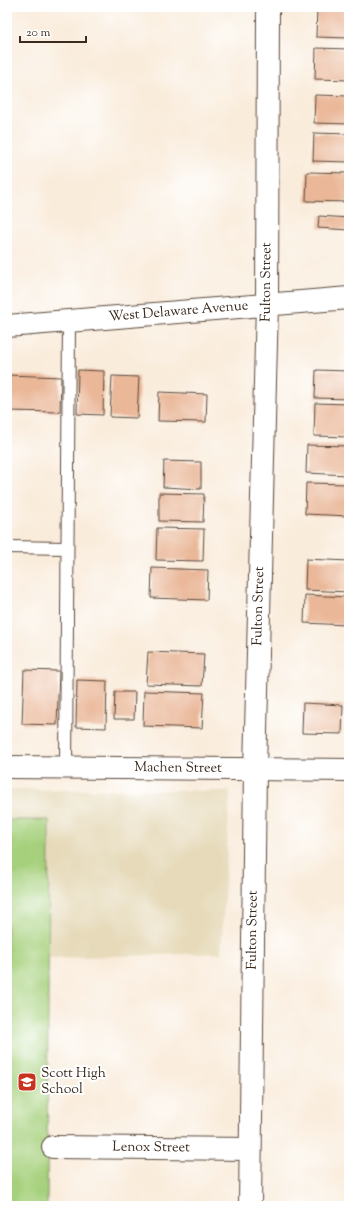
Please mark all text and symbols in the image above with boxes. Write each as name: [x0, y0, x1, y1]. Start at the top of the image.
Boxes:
scale bar: [20, 18, 86, 44]
text: 20 m: [26, 24, 51, 42]
street label: Fulton Street: [257, 242, 277, 322]
street label: West Delaware Avenue: [108, 296, 249, 328]
street label: Fulton Street: [248, 566, 270, 646]
street label: Machen Street: [134, 758, 222, 779]
street label: Fulton Street: [243, 890, 264, 970]
place label: Scott High School: [41, 1064, 106, 1100]
school or university icon: Scott High School: [16, 1071, 38, 1093]
street label: Lenox Street: [112, 1138, 190, 1158]

